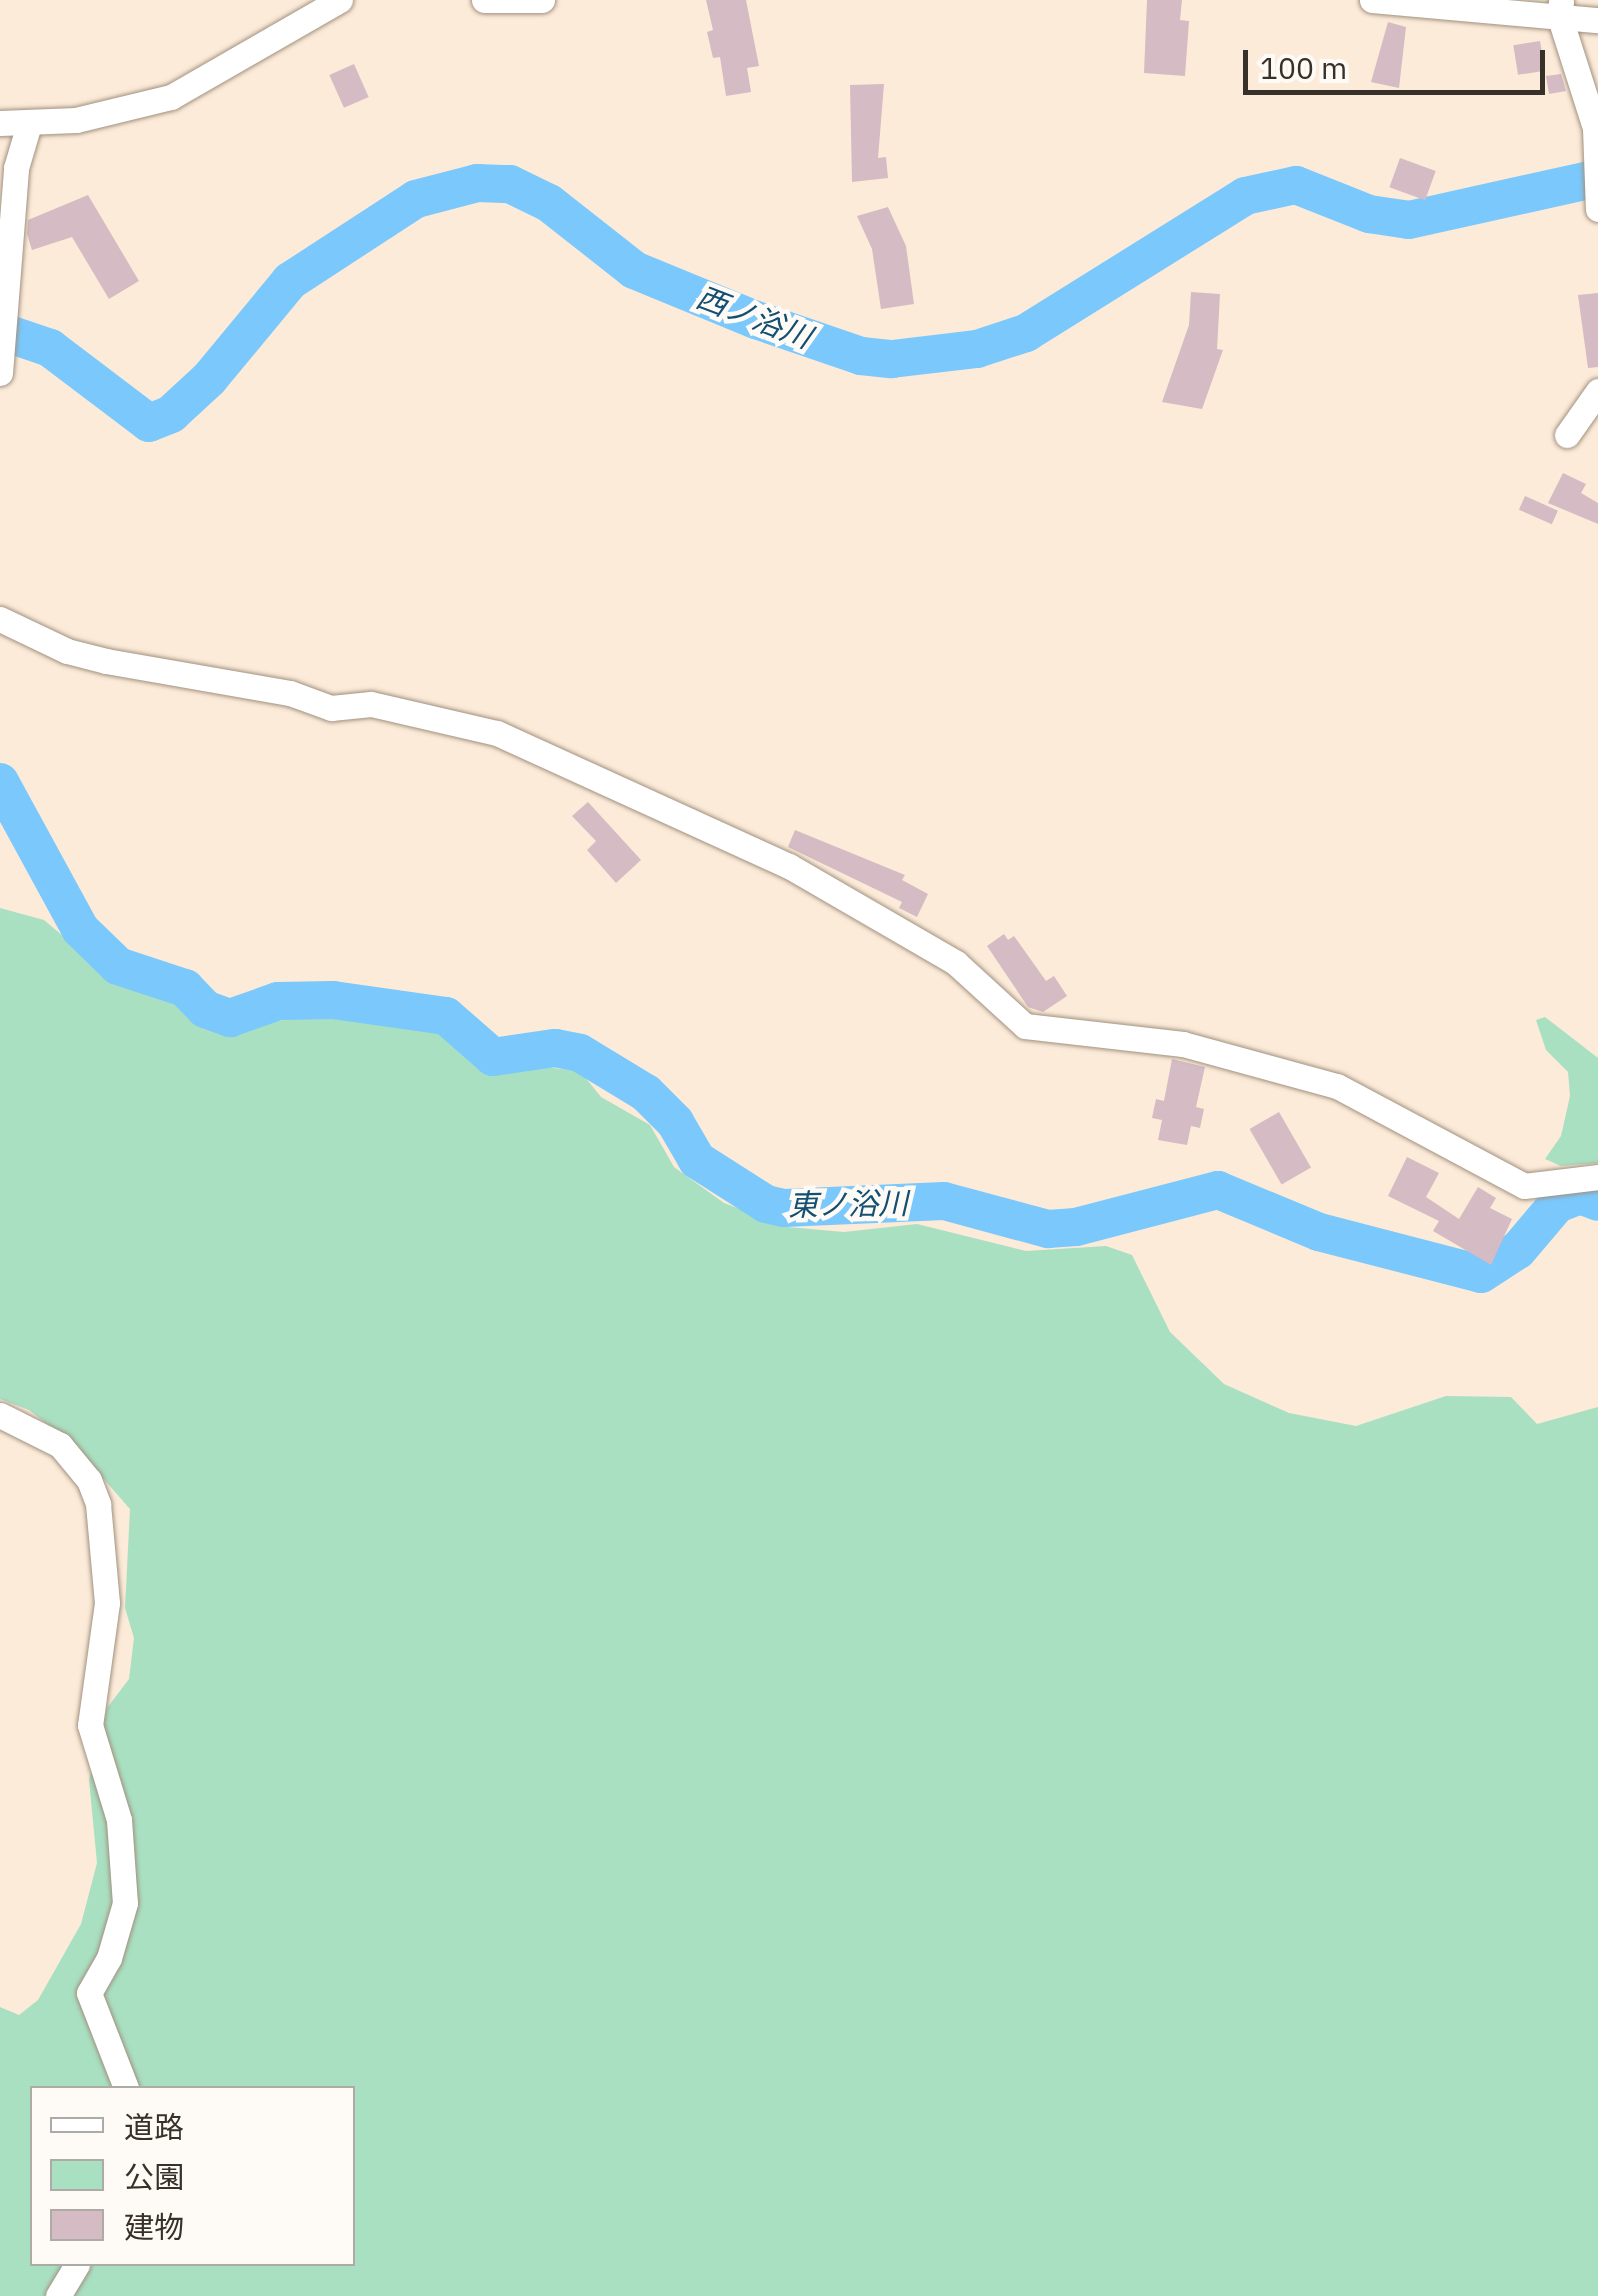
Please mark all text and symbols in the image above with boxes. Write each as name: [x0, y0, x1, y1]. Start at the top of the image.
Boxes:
scale bar: [1248, 30, 1550, 92]
text: 100 m: [1260, 48, 1347, 87]
water label: 西ノ浴川: [692, 279, 816, 355]
water label: 東ノ浴川: [788, 1185, 908, 1223]
legend: [30, 2086, 355, 2266]
text: 道路: [124, 2107, 184, 2146]
text: 公園: [124, 2157, 184, 2196]
text: 建物: [124, 2207, 184, 2246]

